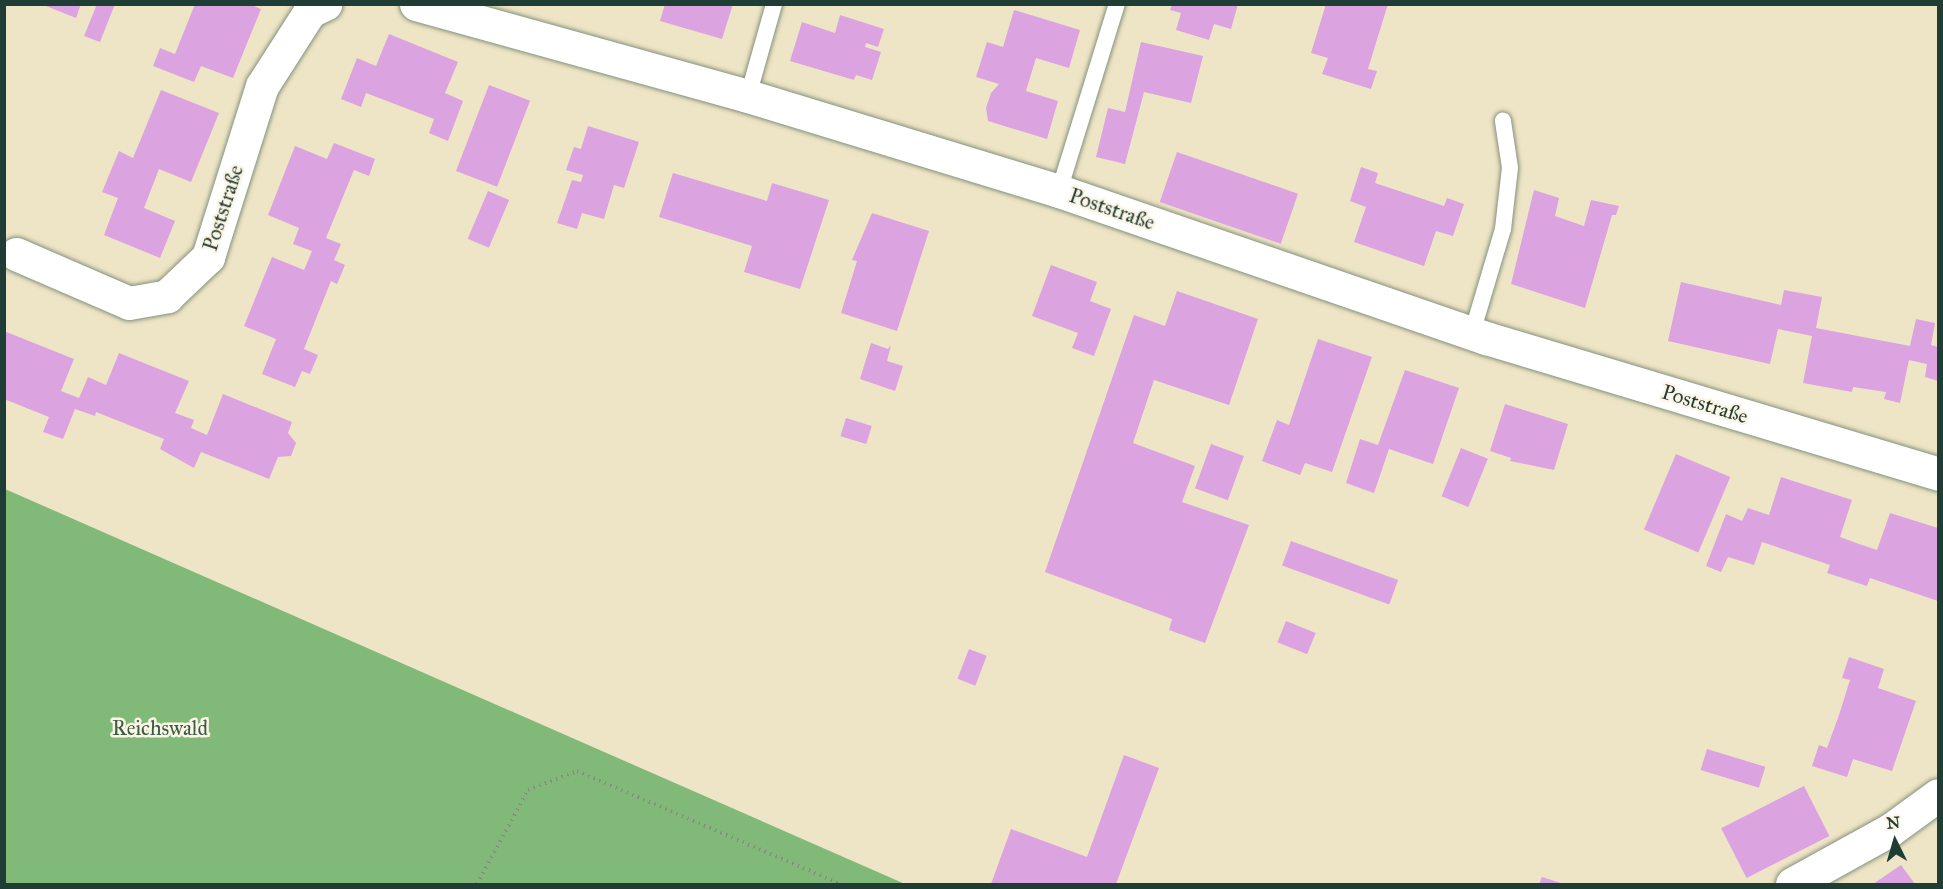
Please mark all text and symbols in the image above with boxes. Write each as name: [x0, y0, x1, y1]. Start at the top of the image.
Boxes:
street label: Poststraße: [197, 162, 249, 254]
street label: Poststraße: [1066, 183, 1158, 235]
street label: Poststraße: [1659, 379, 1751, 429]
park label: Reichswald: [112, 715, 208, 741]
north arrow: [1865, 811, 1925, 871]
text: N: [1886, 813, 1901, 833]

